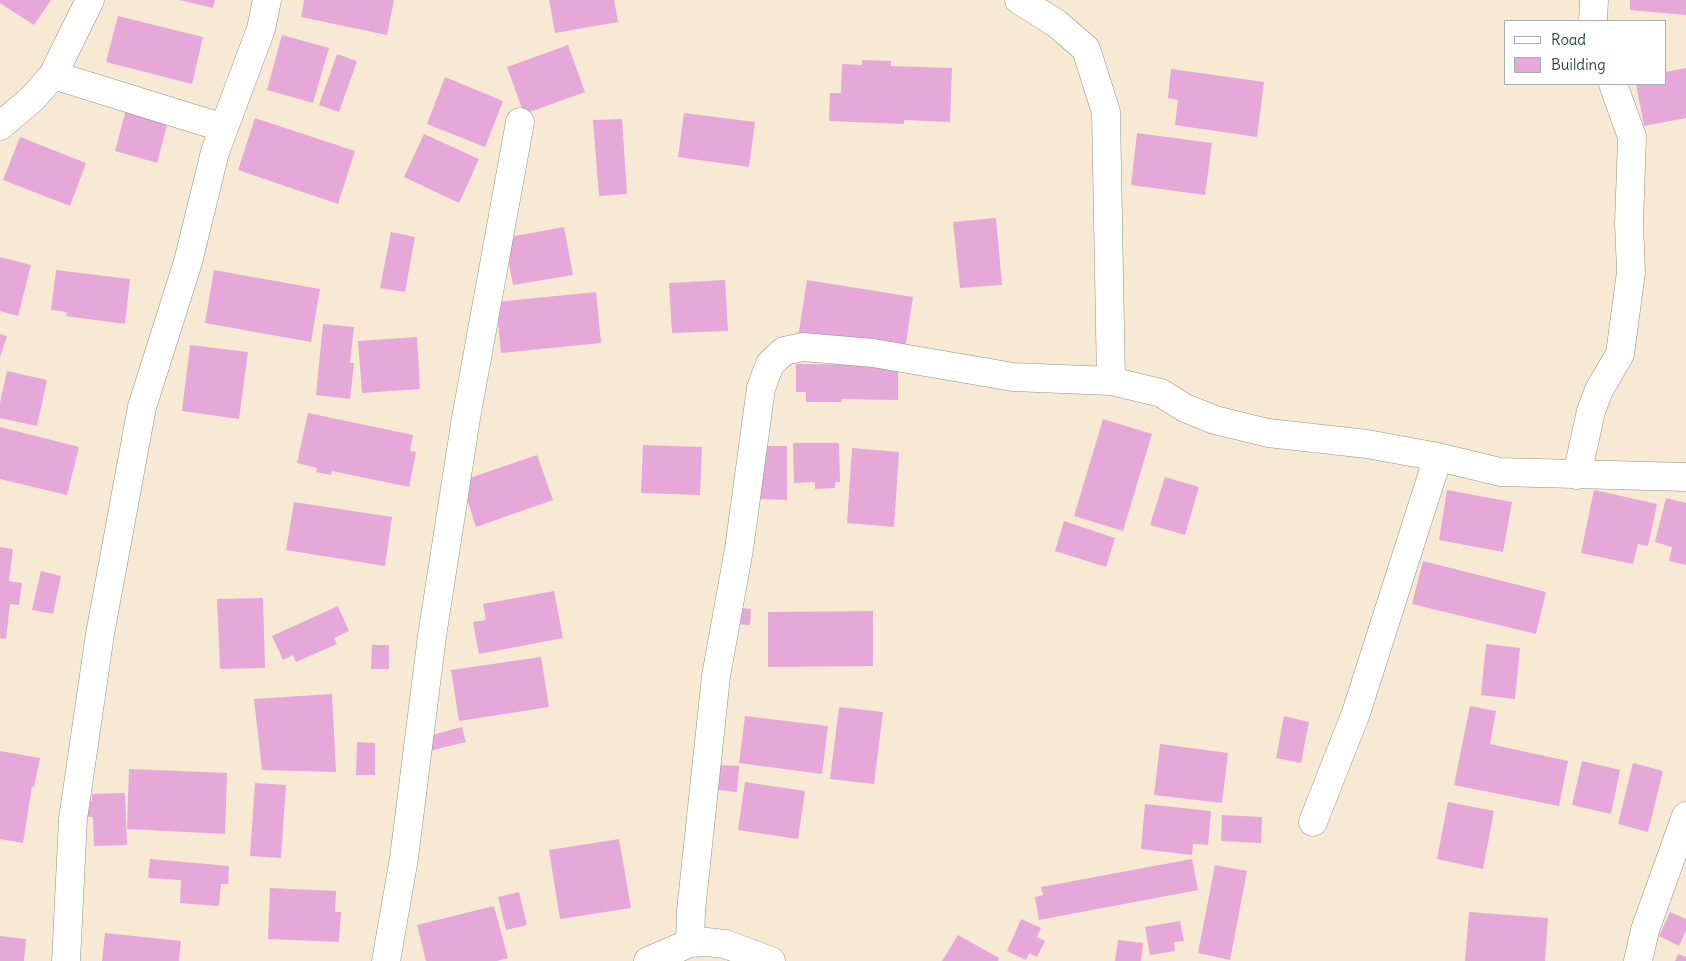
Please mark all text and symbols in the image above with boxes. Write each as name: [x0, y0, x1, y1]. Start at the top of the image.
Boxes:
legend: [1504, 20, 1666, 85]
text: Road: [1551, 30, 1586, 49]
text: Building: [1551, 55, 1606, 74]

